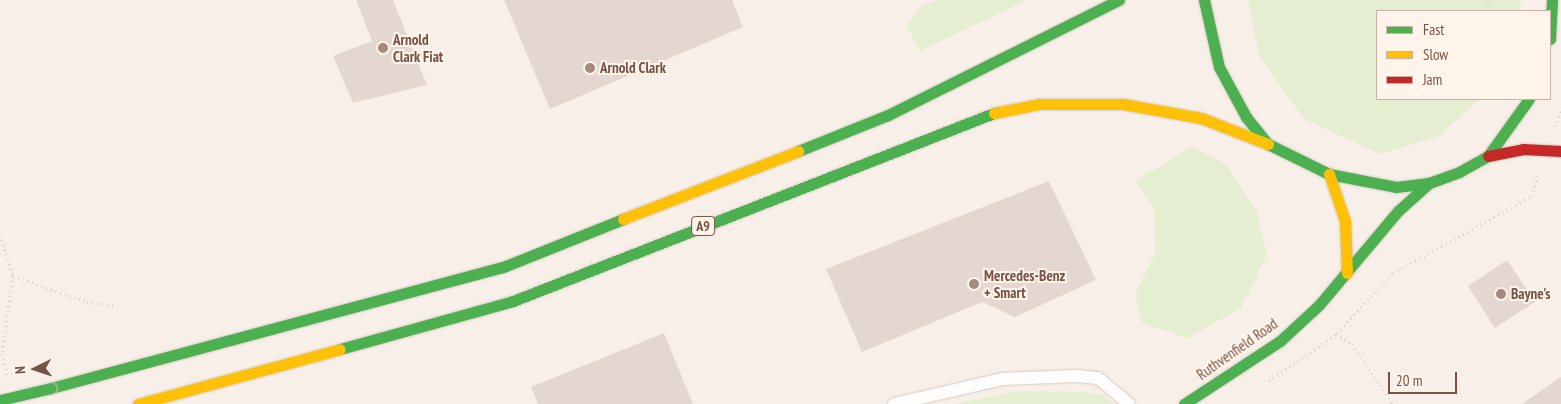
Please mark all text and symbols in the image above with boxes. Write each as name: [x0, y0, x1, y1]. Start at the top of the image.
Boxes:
legend: [1376, 10, 1551, 100]
text: Fast: [1423, 20, 1444, 39]
place label: Arnold Clark Fiat: [393, 30, 444, 65]
marker: Arnold Clark Fiat: [377, 42, 389, 54]
text: Slow: [1423, 45, 1448, 64]
place label: Arnold Clark: [600, 59, 666, 77]
marker: Arnold Clark: [584, 62, 596, 74]
text: Jam: [1423, 70, 1442, 89]
road number: A9: [690, 215, 716, 238]
place label: Mercedes-Benz + Smart: [984, 266, 1065, 301]
marker: Mercedes-Benz + Smart: [968, 278, 980, 290]
place label: Bayne's: [1511, 285, 1551, 303]
marker: Bayne's: [1495, 288, 1507, 300]
street label: Ruthvenfield Road: [1193, 315, 1281, 383]
north arrow: [10, 344, 60, 394]
scale bar: [1391, 362, 1460, 394]
text: N: [11, 366, 29, 374]
text: 20 m: [1396, 371, 1422, 390]

